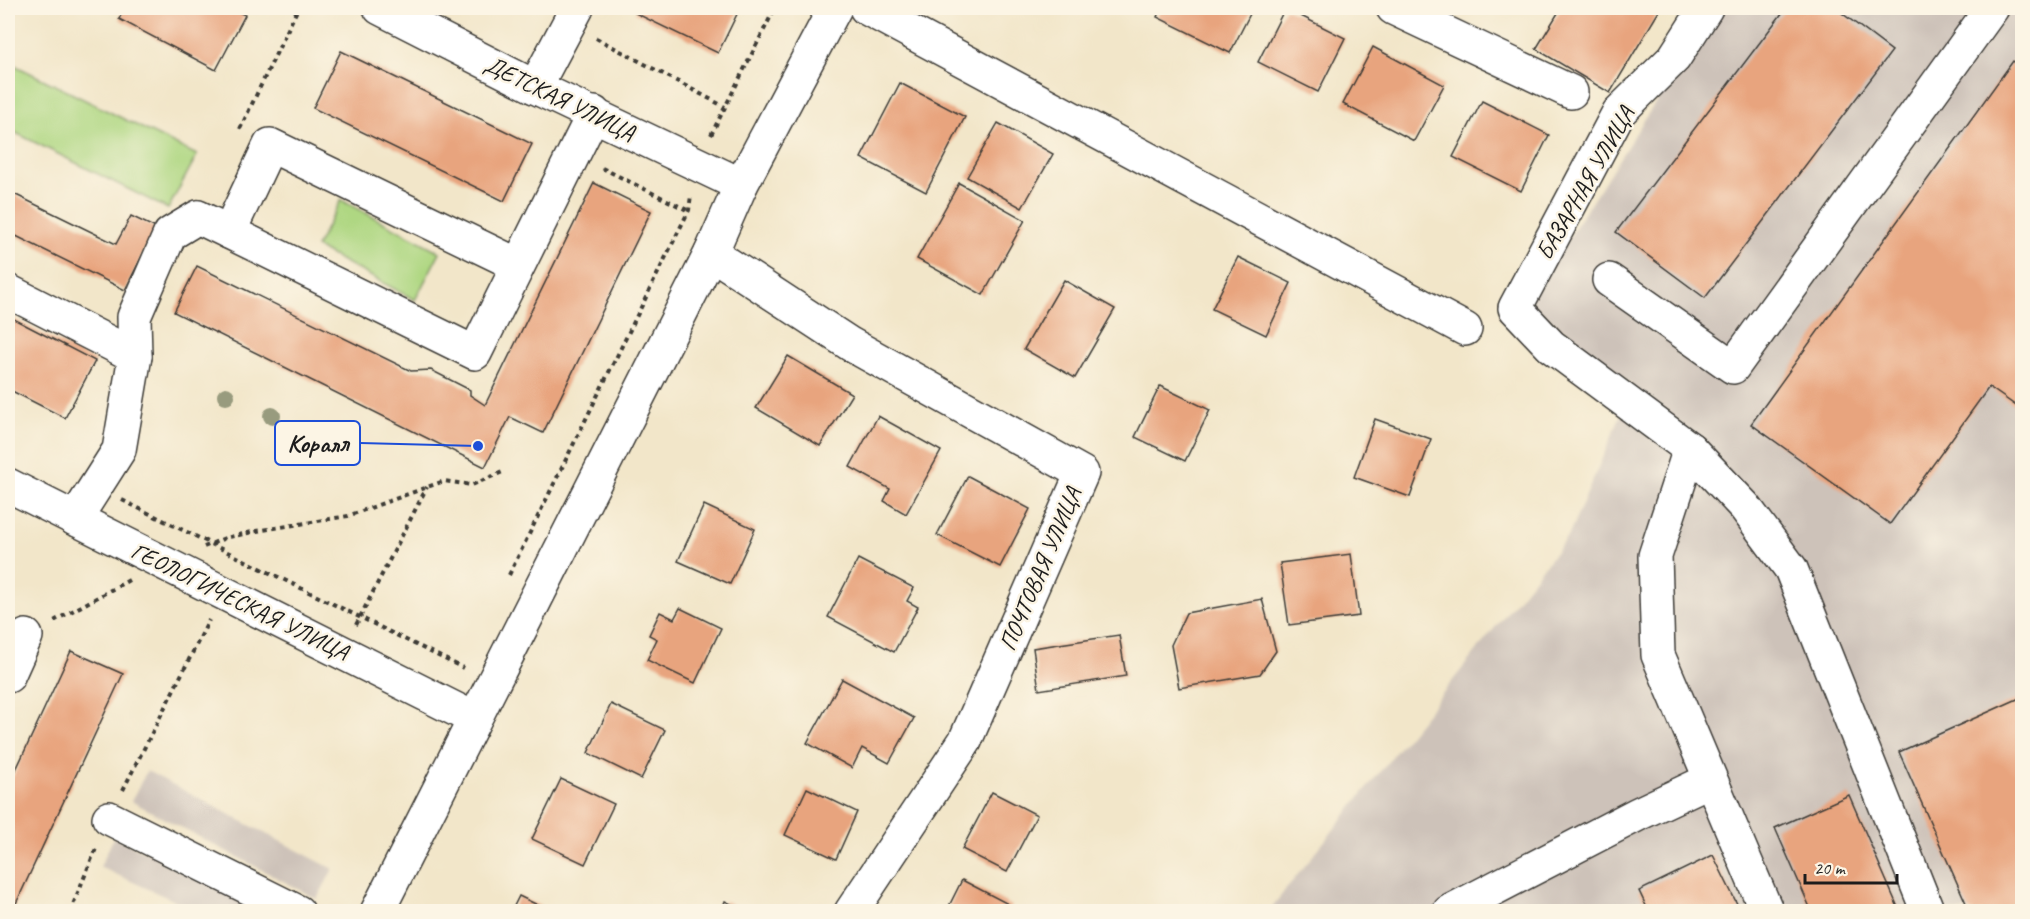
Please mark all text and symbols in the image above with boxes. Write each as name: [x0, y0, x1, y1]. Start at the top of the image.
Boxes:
street label: ДЕТСКАЯ УЛИЦА: [480, 49, 641, 148]
street label: БАЗАРНАЯ УЛИЦА: [1529, 100, 1641, 265]
callout: Коралл: [275, 421, 360, 465]
text: Коралл: [287, 427, 351, 460]
street label: ПОЧТОВАЯ УЛИЦА: [992, 482, 1088, 655]
street label: ГЕОЛОГИЧЕСКАЯ УЛИЦА: [126, 535, 355, 667]
scale bar: [1805, 847, 1896, 885]
text: 20 m: [1814, 857, 1847, 879]

